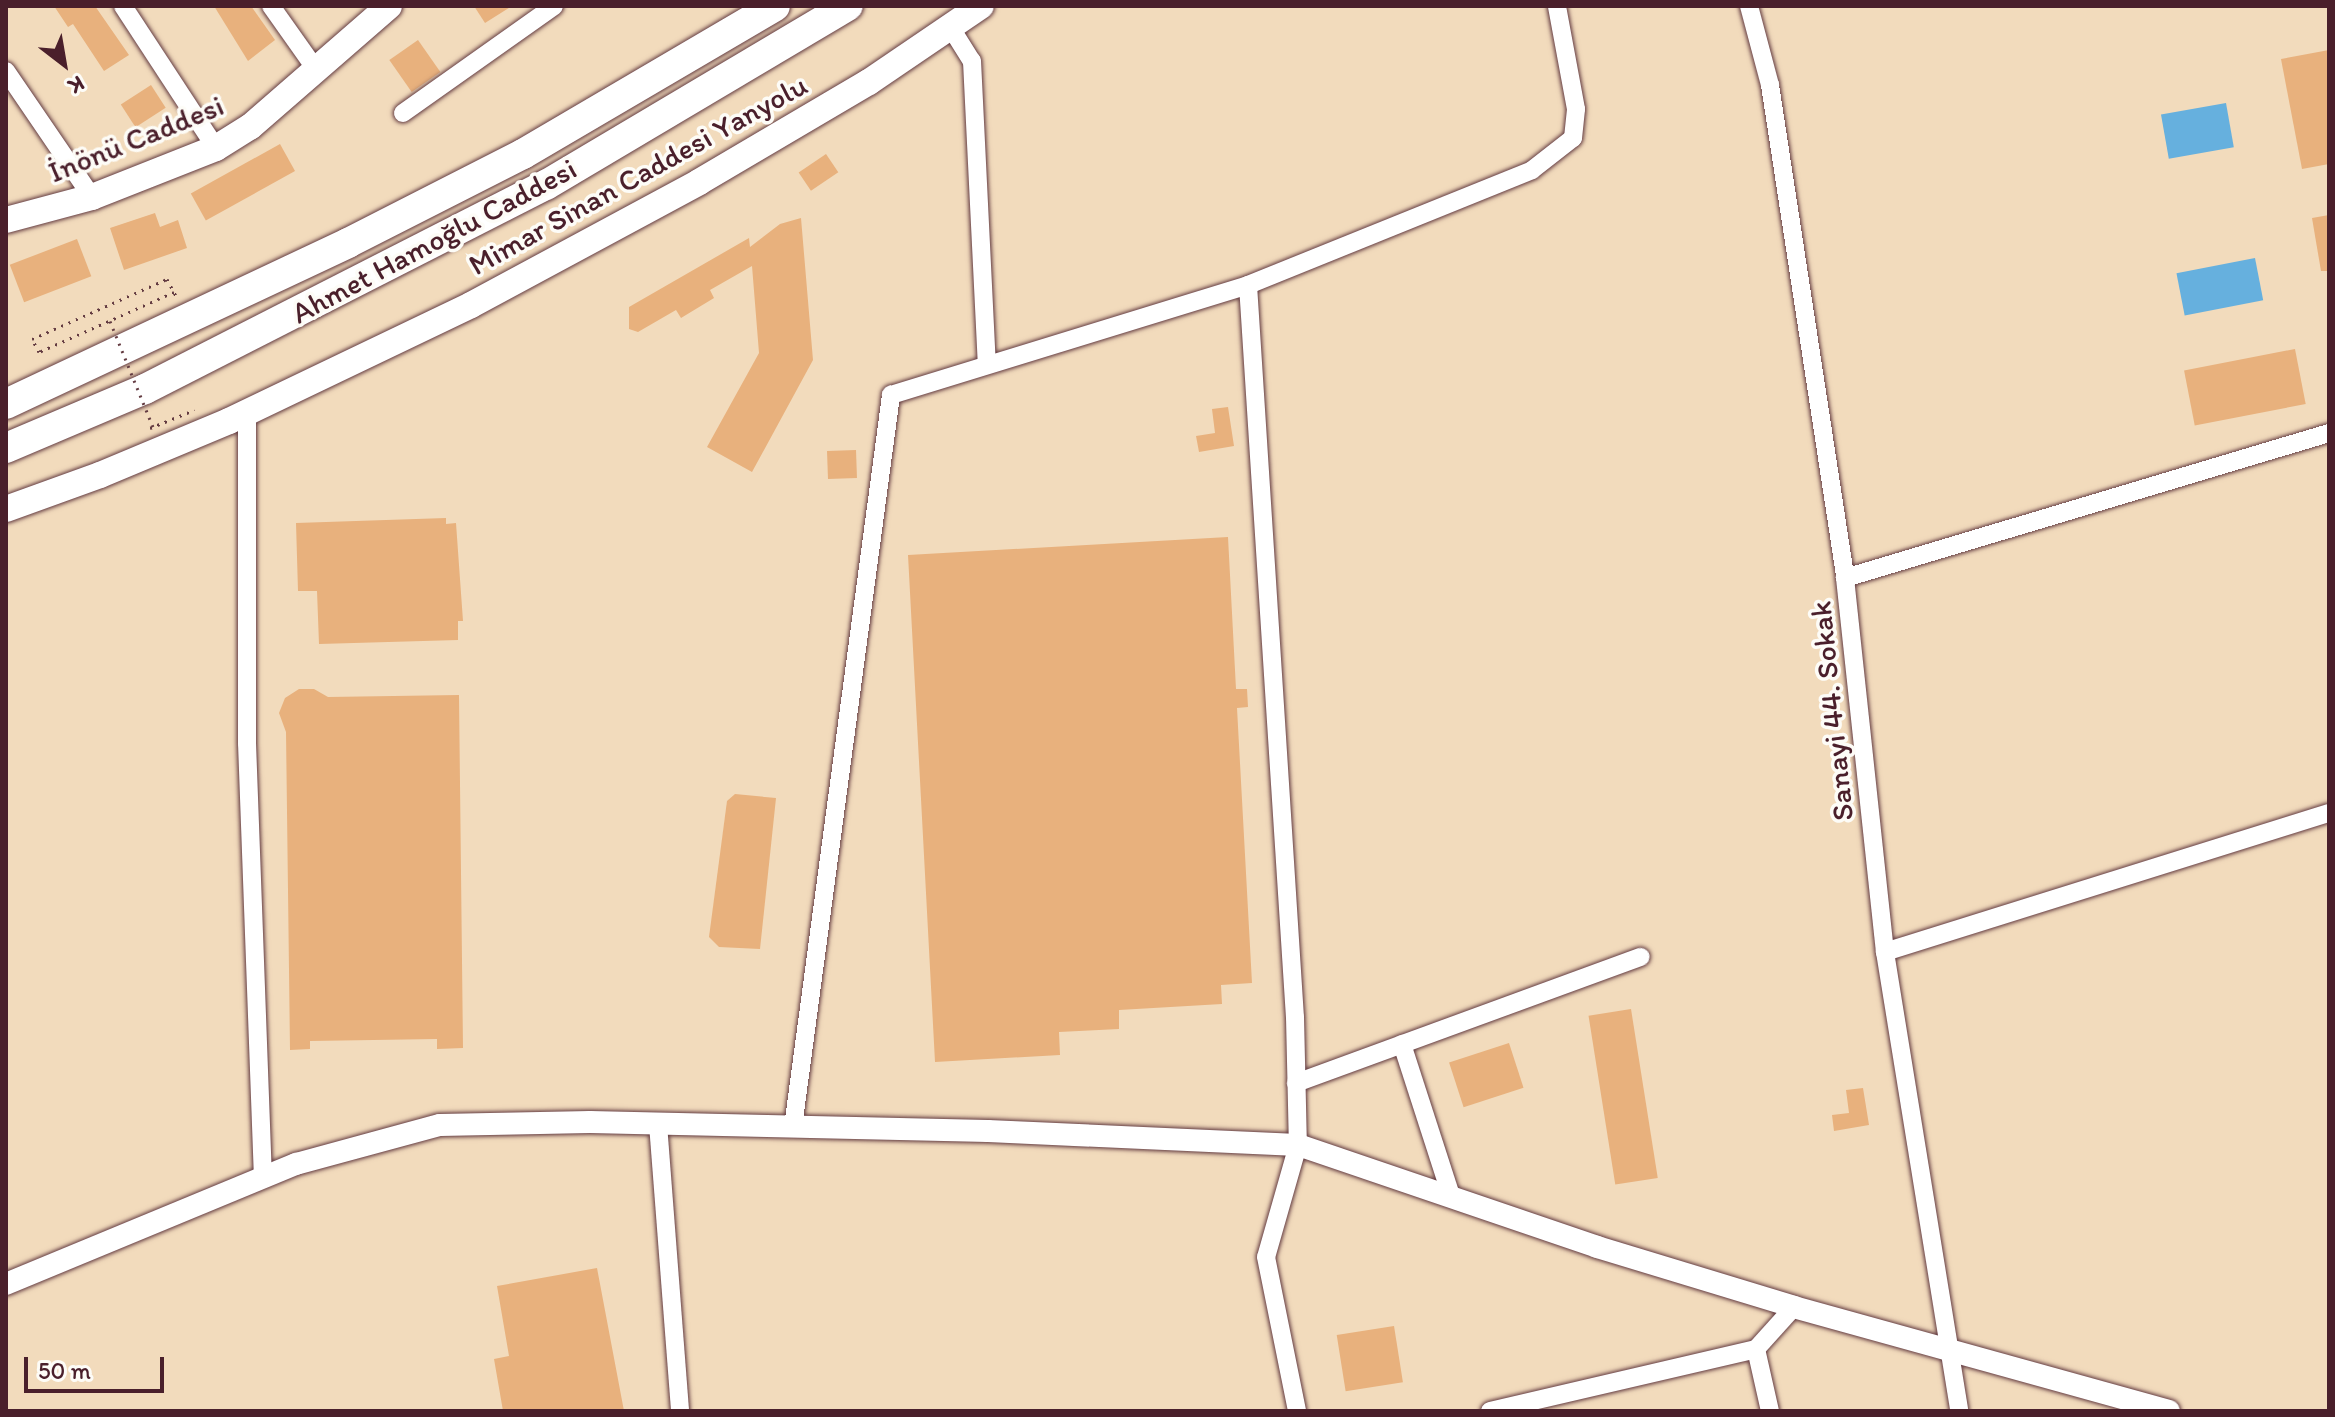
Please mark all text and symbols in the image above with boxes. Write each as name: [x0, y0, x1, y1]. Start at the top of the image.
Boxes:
north arrow: [24, 24, 104, 104]
street label: Mimar Sinan Caddesi Yanyolu: [463, 67, 813, 283]
text: K: [64, 70, 90, 100]
street label: İnönü Caddesi: [43, 88, 229, 190]
street label: Ahmet Hamoğlu Caddesi: [285, 150, 583, 332]
street label: Sanayi 44. Sokak: [1803, 599, 1861, 823]
scale bar: [28, 1341, 168, 1391]
text: 50 m: [38, 1356, 91, 1385]

